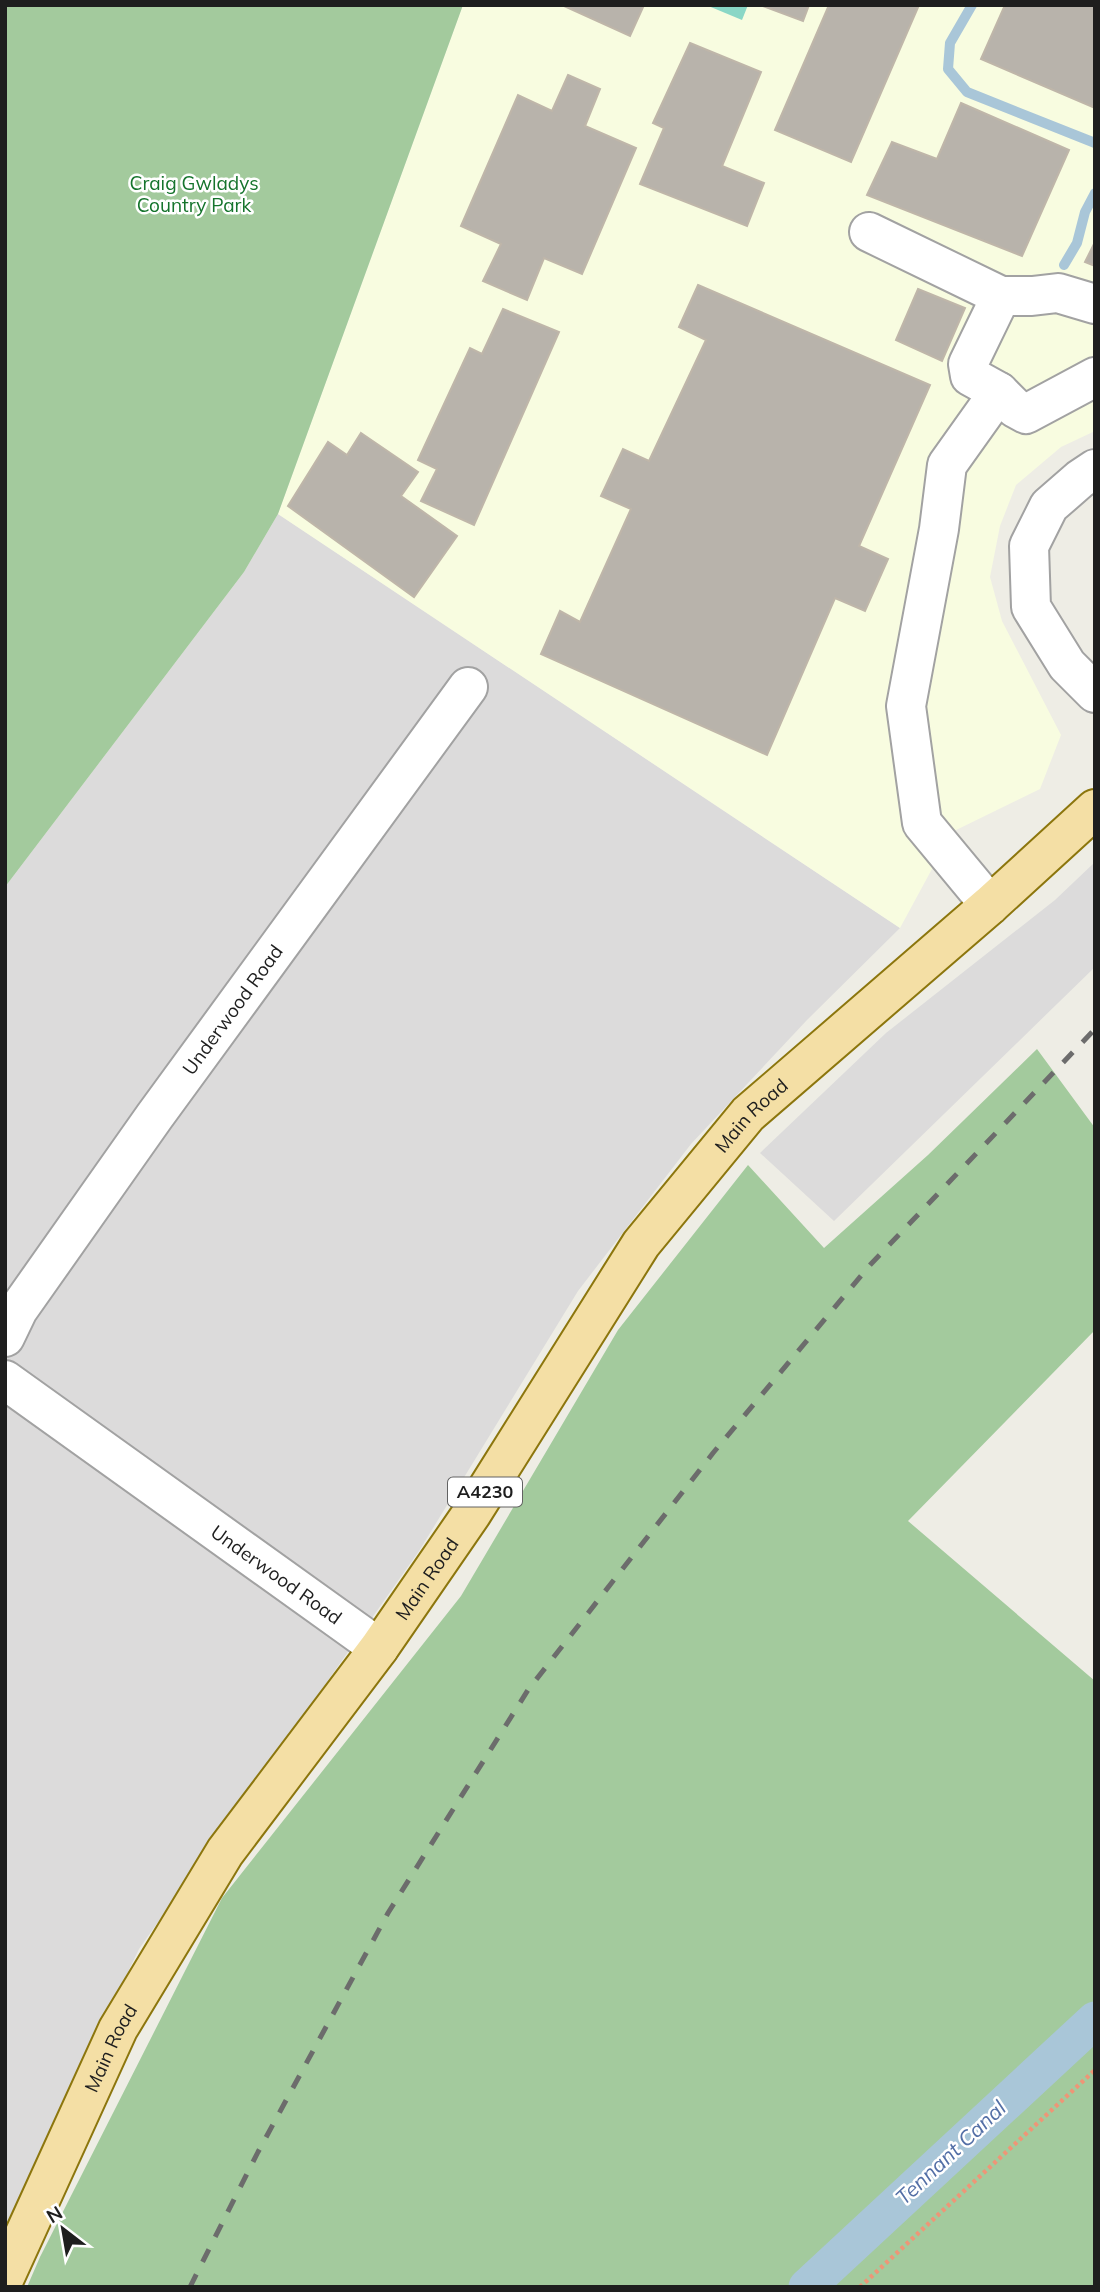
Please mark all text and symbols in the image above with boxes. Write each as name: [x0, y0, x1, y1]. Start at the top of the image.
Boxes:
park label: Craig Gwladys Country Park: [129, 171, 259, 217]
street label: Underwood Road: [177, 940, 288, 1079]
street label: Main Road: [709, 1073, 793, 1157]
road number: A4230: [448, 1478, 522, 1506]
street label: Underwood Road: [206, 1520, 347, 1630]
street label: Main Road: [390, 1533, 463, 1625]
street label: Main Road: [79, 2000, 142, 2096]
water label: Tennant Canal: [890, 2095, 1011, 2210]
north arrow: [28, 2194, 98, 2264]
text: N: [42, 2200, 67, 2228]

